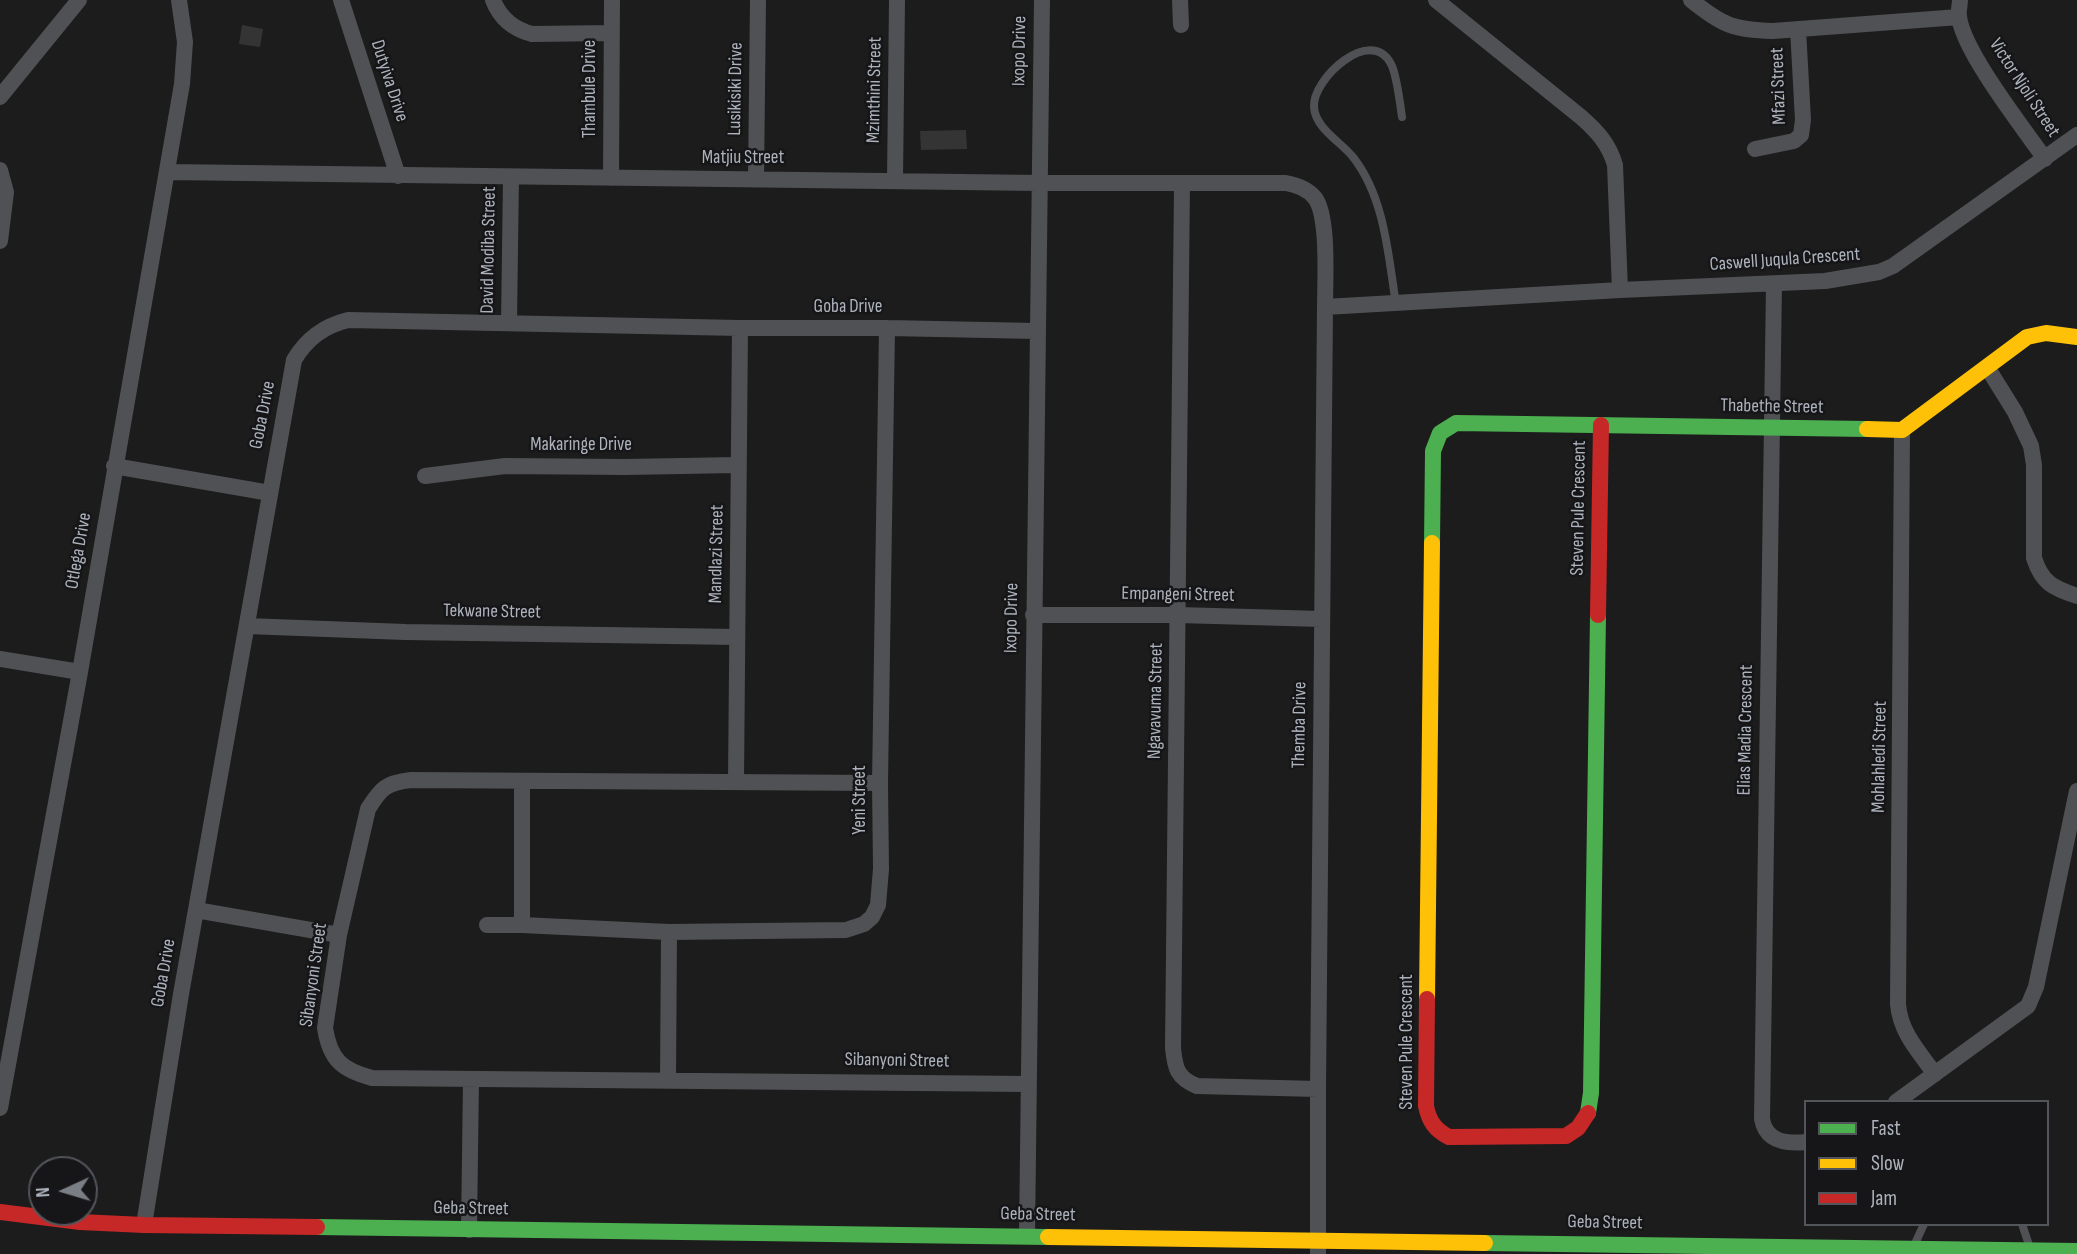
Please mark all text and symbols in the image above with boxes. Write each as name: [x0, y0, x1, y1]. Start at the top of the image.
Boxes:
street label: Ixopo Drive: [1008, 16, 1032, 86]
street label: Victor Njoli Street: [1984, 34, 2064, 142]
street label: Dutyiva Drive: [365, 37, 413, 125]
street label: Mzimthini Street: [863, 37, 887, 143]
street label: Thambule Drive: [579, 40, 601, 138]
street label: Lusikisiki Drive: [724, 42, 748, 136]
street label: Mfazi Street: [1766, 47, 1792, 125]
street label: Matjiu Street: [702, 147, 784, 169]
street label: David Modiba Street: [476, 186, 502, 314]
street label: Caswell Juqula Crescent: [1709, 243, 1861, 277]
street label: Goba Drive: [814, 296, 882, 318]
street label: Goba Drive: [245, 379, 281, 451]
street label: Thabethe Street: [1720, 395, 1824, 419]
street label: Makaringe Drive: [530, 434, 632, 456]
street label: Steven Pule Crescent: [1566, 440, 1592, 576]
street label: Mandlazi Street: [705, 504, 729, 604]
street label: Otlega Drive: [61, 511, 97, 591]
street label: Ixopo Drive: [1000, 583, 1024, 653]
street label: Empangeni Street: [1121, 583, 1235, 607]
street label: Tekwane Street: [443, 600, 541, 624]
street label: Ngavavuma Street: [1144, 643, 1168, 759]
street label: Elias Madia Crescent: [1733, 664, 1759, 796]
street label: Themba Drive: [1288, 681, 1312, 769]
street label: Mohlahledi Street: [1868, 701, 1892, 813]
street label: Yeni Street: [849, 765, 871, 835]
street label: Sibanyoni Street: [295, 922, 333, 1028]
street label: Goba Drive: [147, 937, 181, 1009]
street label: Steven Pule Crescent: [1396, 974, 1418, 1110]
street label: Sibanyoni Street: [844, 1049, 950, 1073]
legend: [1804, 1100, 2049, 1226]
text: Fast: [1871, 1116, 1901, 1141]
text: Slow: [1871, 1151, 1904, 1176]
north arrow: [28, 1156, 98, 1226]
text: N: [32, 1186, 55, 1198]
text: Jam: [1871, 1186, 1897, 1211]
street label: Geba Street: [433, 1197, 509, 1221]
street label: Geba Street: [1000, 1203, 1076, 1227]
street label: Geba Street: [1567, 1211, 1643, 1235]

